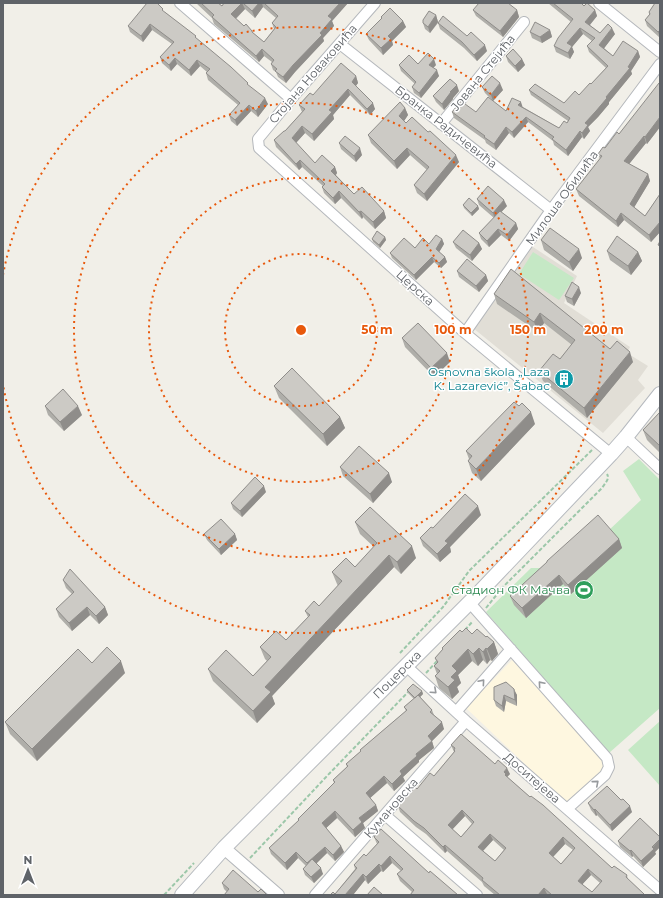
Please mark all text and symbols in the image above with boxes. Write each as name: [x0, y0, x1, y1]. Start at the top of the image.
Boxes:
street label: Стојана Новаковића: [265, 21, 360, 126]
street label: Јована Стејића: [447, 31, 518, 114]
street label: Бранка Радичевића: [392, 82, 500, 171]
street label: Милоша Обилића: [522, 147, 601, 248]
street label: Церска: [393, 267, 437, 309]
text: 50 m: [361, 322, 393, 337]
text: 100 m: [435, 322, 471, 337]
text: 150 m: [510, 322, 546, 337]
text: 200 m: [584, 322, 624, 337]
centre of rings: [294, 323, 308, 337]
place label: Osnovna škola „Laza K. Lazarević”, Šabac: [428, 364, 550, 393]
building icon: Osnovna škola „Laza K. Lazarević”, Šabac: [553, 368, 575, 390]
sports icon: Стадион ФК Мачва: [573, 579, 595, 601]
place label: Стадион ФК Мачва: [451, 582, 570, 597]
street label: Поцерска: [370, 647, 424, 702]
one-way arrow: [477, 680, 484, 687]
one-way arrow: [538, 681, 546, 689]
one-way arrow: [429, 687, 437, 694]
street label: Доситејева: [501, 749, 564, 806]
street label: Кумановска: [360, 774, 421, 841]
one-way arrow: [591, 781, 599, 788]
north arrow: [8, 850, 48, 890]
text: N: [24, 853, 32, 867]

